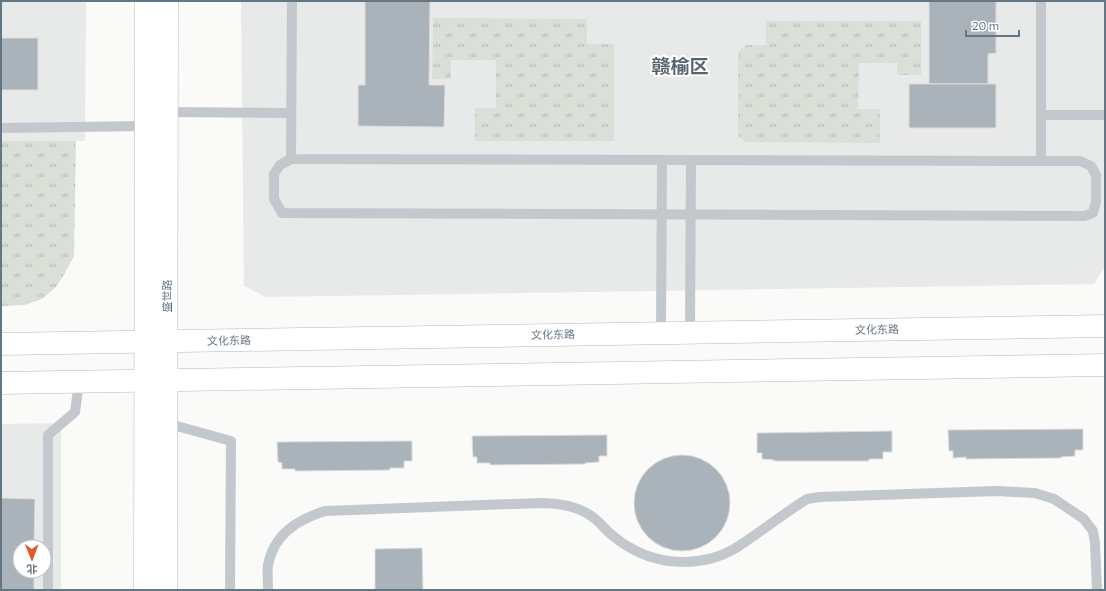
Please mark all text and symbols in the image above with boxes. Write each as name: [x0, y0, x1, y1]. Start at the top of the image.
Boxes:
scale bar: [966, 12, 1019, 38]
text: 20 m: [972, 18, 999, 32]
district label: 赣榆区: [651, 54, 709, 77]
street label: 盛世路: [160, 280, 173, 313]
street label: 文化东路: [855, 322, 899, 336]
street label: 文化东路: [531, 327, 575, 341]
street label: 文化东路: [207, 333, 251, 347]
north arrow: [12, 539, 52, 579]
text: 北: [27, 563, 38, 576]

